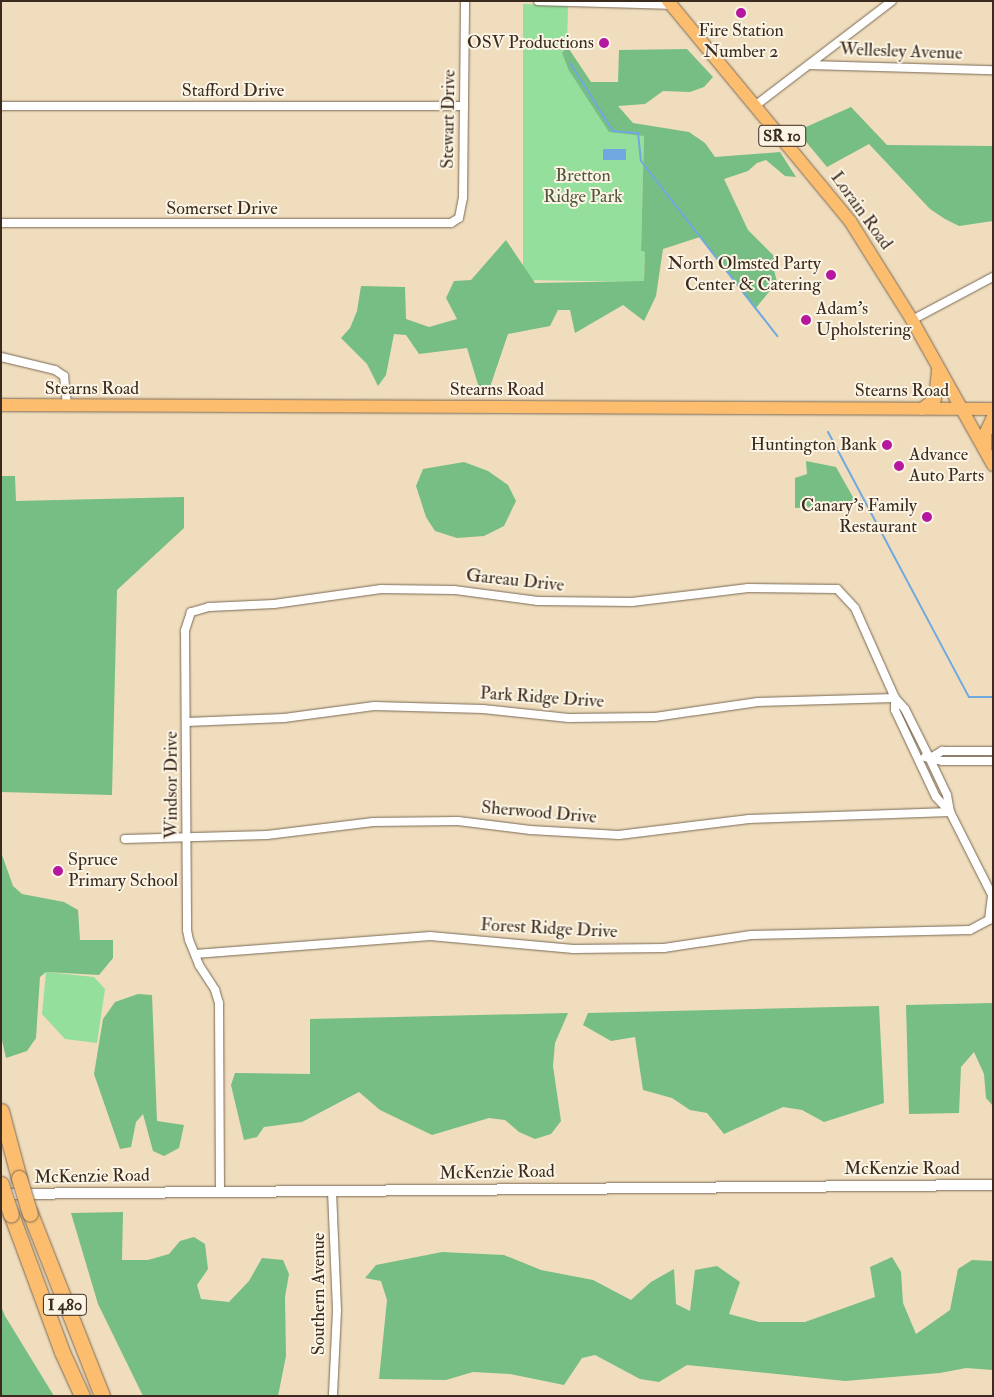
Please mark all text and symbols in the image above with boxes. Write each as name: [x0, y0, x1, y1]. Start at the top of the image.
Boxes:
marker: Fire Station Number 2: [735, 7, 747, 19]
place label: Fire Station Number 2: [698, 21, 784, 64]
place label: OSV Productions: [467, 32, 594, 54]
marker: OSV Productions: [598, 37, 610, 49]
street label: Wellesley Avenue: [839, 39, 963, 65]
street label: Stewart Drive: [437, 69, 461, 169]
street label: Stafford Drive: [182, 80, 284, 102]
road number: SR 10: [757, 122, 807, 150]
park label: Bretton Ridge Park: [543, 166, 623, 208]
street label: Lorain Road: [825, 168, 897, 254]
street label: Somerset Drive: [166, 198, 278, 220]
place label: North Olmsted Party Center & Catering: [668, 254, 821, 296]
marker: North Olmsted Party Center & Catering: [825, 269, 837, 281]
place label: Adam's Upholstering: [816, 299, 911, 342]
marker: Adam's Upholstering: [800, 314, 812, 326]
street label: Stearns Road: [45, 378, 139, 400]
street label: Stearns Road: [450, 379, 544, 401]
street label: Stearns Road: [855, 380, 949, 402]
place label: Huntington Bank: [751, 434, 877, 456]
marker: Huntington Bank: [881, 439, 893, 451]
place label: Advance Auto Parts: [909, 445, 984, 488]
marker: Advance Auto Parts: [893, 460, 905, 472]
place label: Canary's Family Restaurant: [801, 496, 917, 538]
marker: Canary's Family Restaurant: [921, 511, 933, 523]
street label: Gareau Drive: [465, 565, 565, 597]
street label: Park Ridge Drive: [479, 683, 605, 713]
street label: Windsor Drive: [161, 731, 183, 839]
street label: Sherwood Drive: [480, 797, 598, 829]
place label: Spruce Primary School: [68, 850, 178, 892]
marker: Spruce Primary School: [52, 865, 64, 877]
street label: Forest Ridge Drive: [480, 915, 618, 943]
street label: McKenzie Road: [844, 1158, 960, 1180]
street label: McKenzie Road: [439, 1161, 555, 1185]
street label: McKenzie Road: [34, 1165, 150, 1189]
street label: Southern Avenue: [308, 1233, 330, 1355]
road number: I 480: [42, 1292, 88, 1318]

